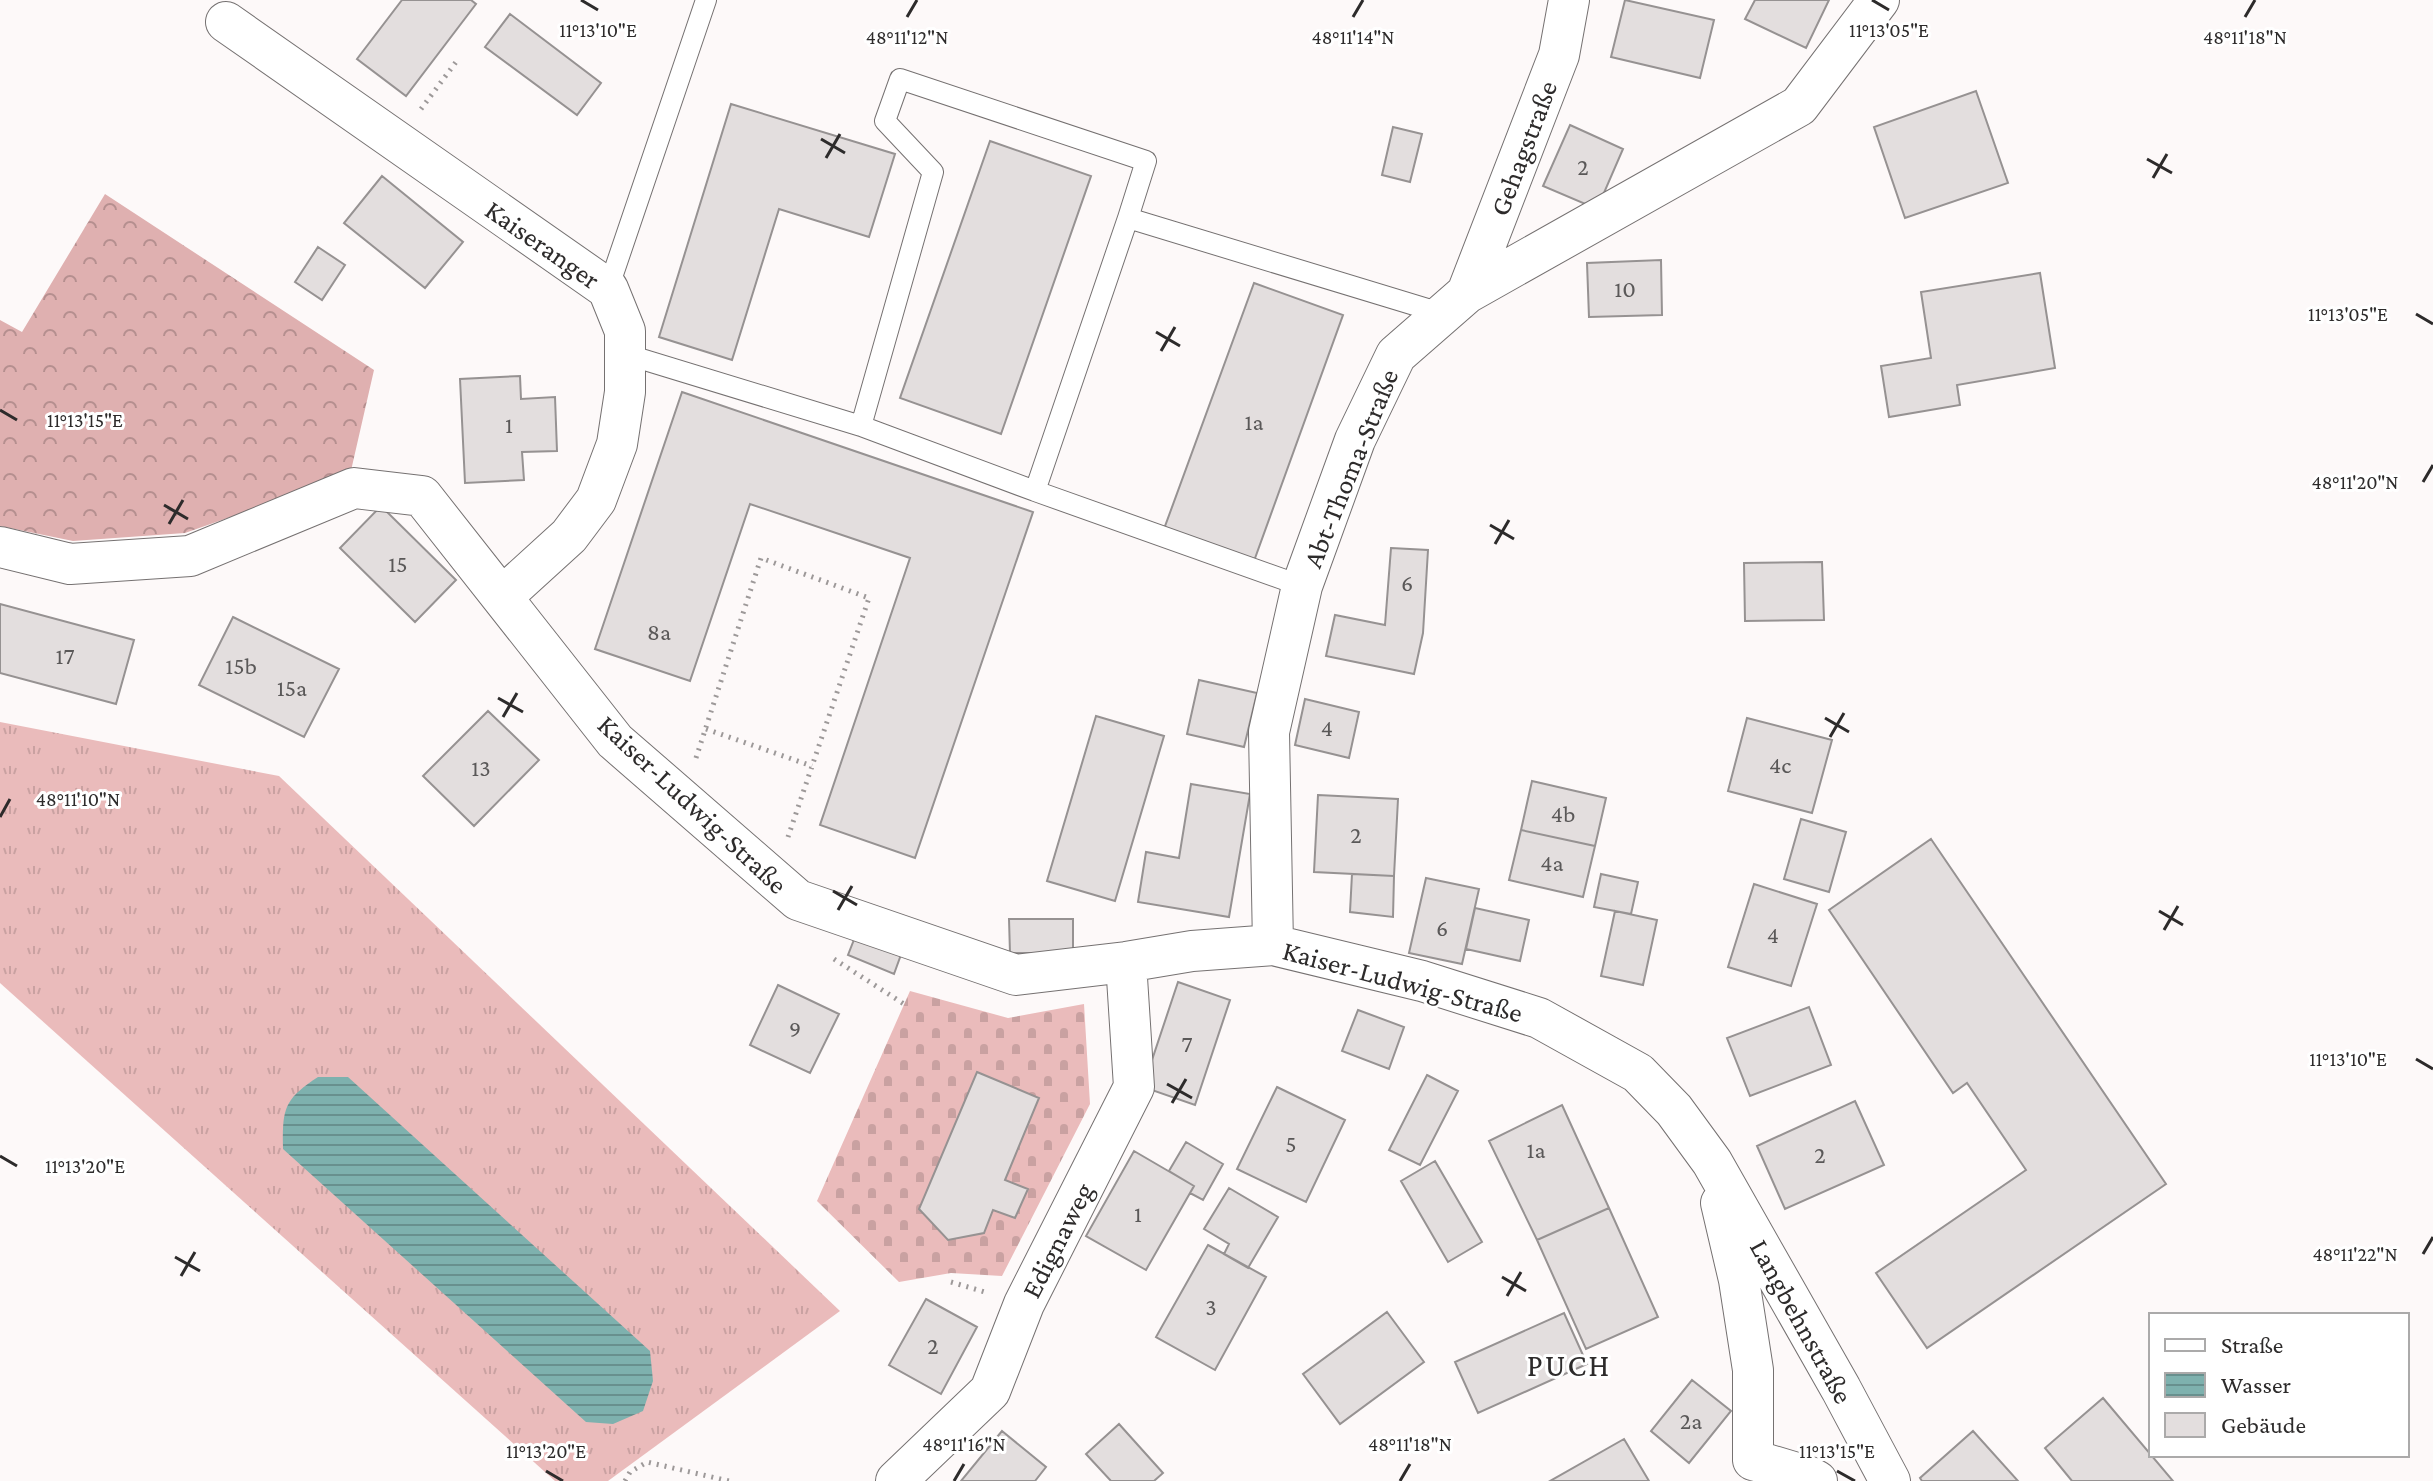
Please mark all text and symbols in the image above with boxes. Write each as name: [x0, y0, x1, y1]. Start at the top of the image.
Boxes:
text: 11°13'10"E: [559, 19, 637, 41]
text: 11°13'05"E: [1849, 19, 1929, 41]
text: 48°11'12"N: [866, 26, 948, 48]
text: 48°11'14"N: [1312, 26, 1395, 48]
text: 48°11'18"N: [2203, 26, 2287, 48]
street label: Gehagstraße: [1484, 76, 1563, 220]
house number: 2: [1577, 153, 1589, 180]
street label: Kaiseranger: [480, 194, 606, 295]
house number: 10: [1614, 275, 1636, 302]
text: 11°13'05"E: [2308, 303, 2388, 325]
street label: Abt-Thoma-Straße: [1296, 364, 1404, 572]
house number: 1a: [1244, 408, 1264, 435]
text: 11°13'15"E: [47, 409, 123, 431]
house number: 1: [505, 411, 513, 438]
text: 48°11'20"N: [2312, 471, 2398, 493]
house number: 15: [388, 550, 408, 577]
house number: 6: [1401, 569, 1413, 596]
house number: 8a: [647, 618, 671, 645]
house number: 17: [55, 642, 75, 669]
house number: 15b: [225, 652, 257, 679]
house number: 15a: [277, 674, 307, 701]
street label: Kaiser-Ludwig-Straße: [592, 709, 794, 900]
house number: 4: [1321, 714, 1333, 741]
house number: 4c: [1769, 751, 1791, 778]
house number: 13: [471, 754, 491, 781]
text: 48°11'10"N: [36, 788, 120, 810]
house number: 4b: [1551, 800, 1575, 827]
house number: 2: [1350, 821, 1362, 848]
house number: 4a: [1540, 849, 1564, 876]
house number: 6: [1436, 914, 1448, 941]
house number: 4: [1767, 921, 1779, 948]
street label: Kaiser-Ludwig-Straße: [1280, 935, 1526, 1028]
house number: 9: [789, 1015, 801, 1042]
house number: 7: [1181, 1030, 1193, 1057]
text: 11°13'10"E: [2309, 1048, 2387, 1070]
house number: 5: [1285, 1130, 1297, 1157]
house number: 1a: [1526, 1136, 1546, 1163]
house number: 2: [1814, 1141, 1826, 1168]
text: 11°13'20"E: [45, 1155, 125, 1177]
street label: Edignaweg: [1015, 1177, 1100, 1303]
house number: 1: [1134, 1200, 1142, 1227]
street label: Langbehnstraße: [1744, 1234, 1859, 1409]
text: 48°11'22"N: [2312, 1243, 2398, 1265]
house number: 3: [1205, 1293, 1217, 1320]
legend: [2149, 1313, 2409, 1457]
text: Straße: [2221, 1331, 2283, 1358]
house number: 2: [927, 1332, 939, 1359]
district label: PUCH: [1527, 1347, 1611, 1383]
text: Wasser: [2221, 1371, 2291, 1398]
house number: 2a: [1680, 1407, 1702, 1434]
text: Gebäude: [2221, 1411, 2306, 1438]
text: 48°11'16"N: [922, 1433, 1006, 1455]
text: 48°11'18"N: [1368, 1433, 1452, 1455]
text: 11°13'20"E: [506, 1440, 586, 1462]
text: 11°13'15"E: [1799, 1440, 1875, 1462]

